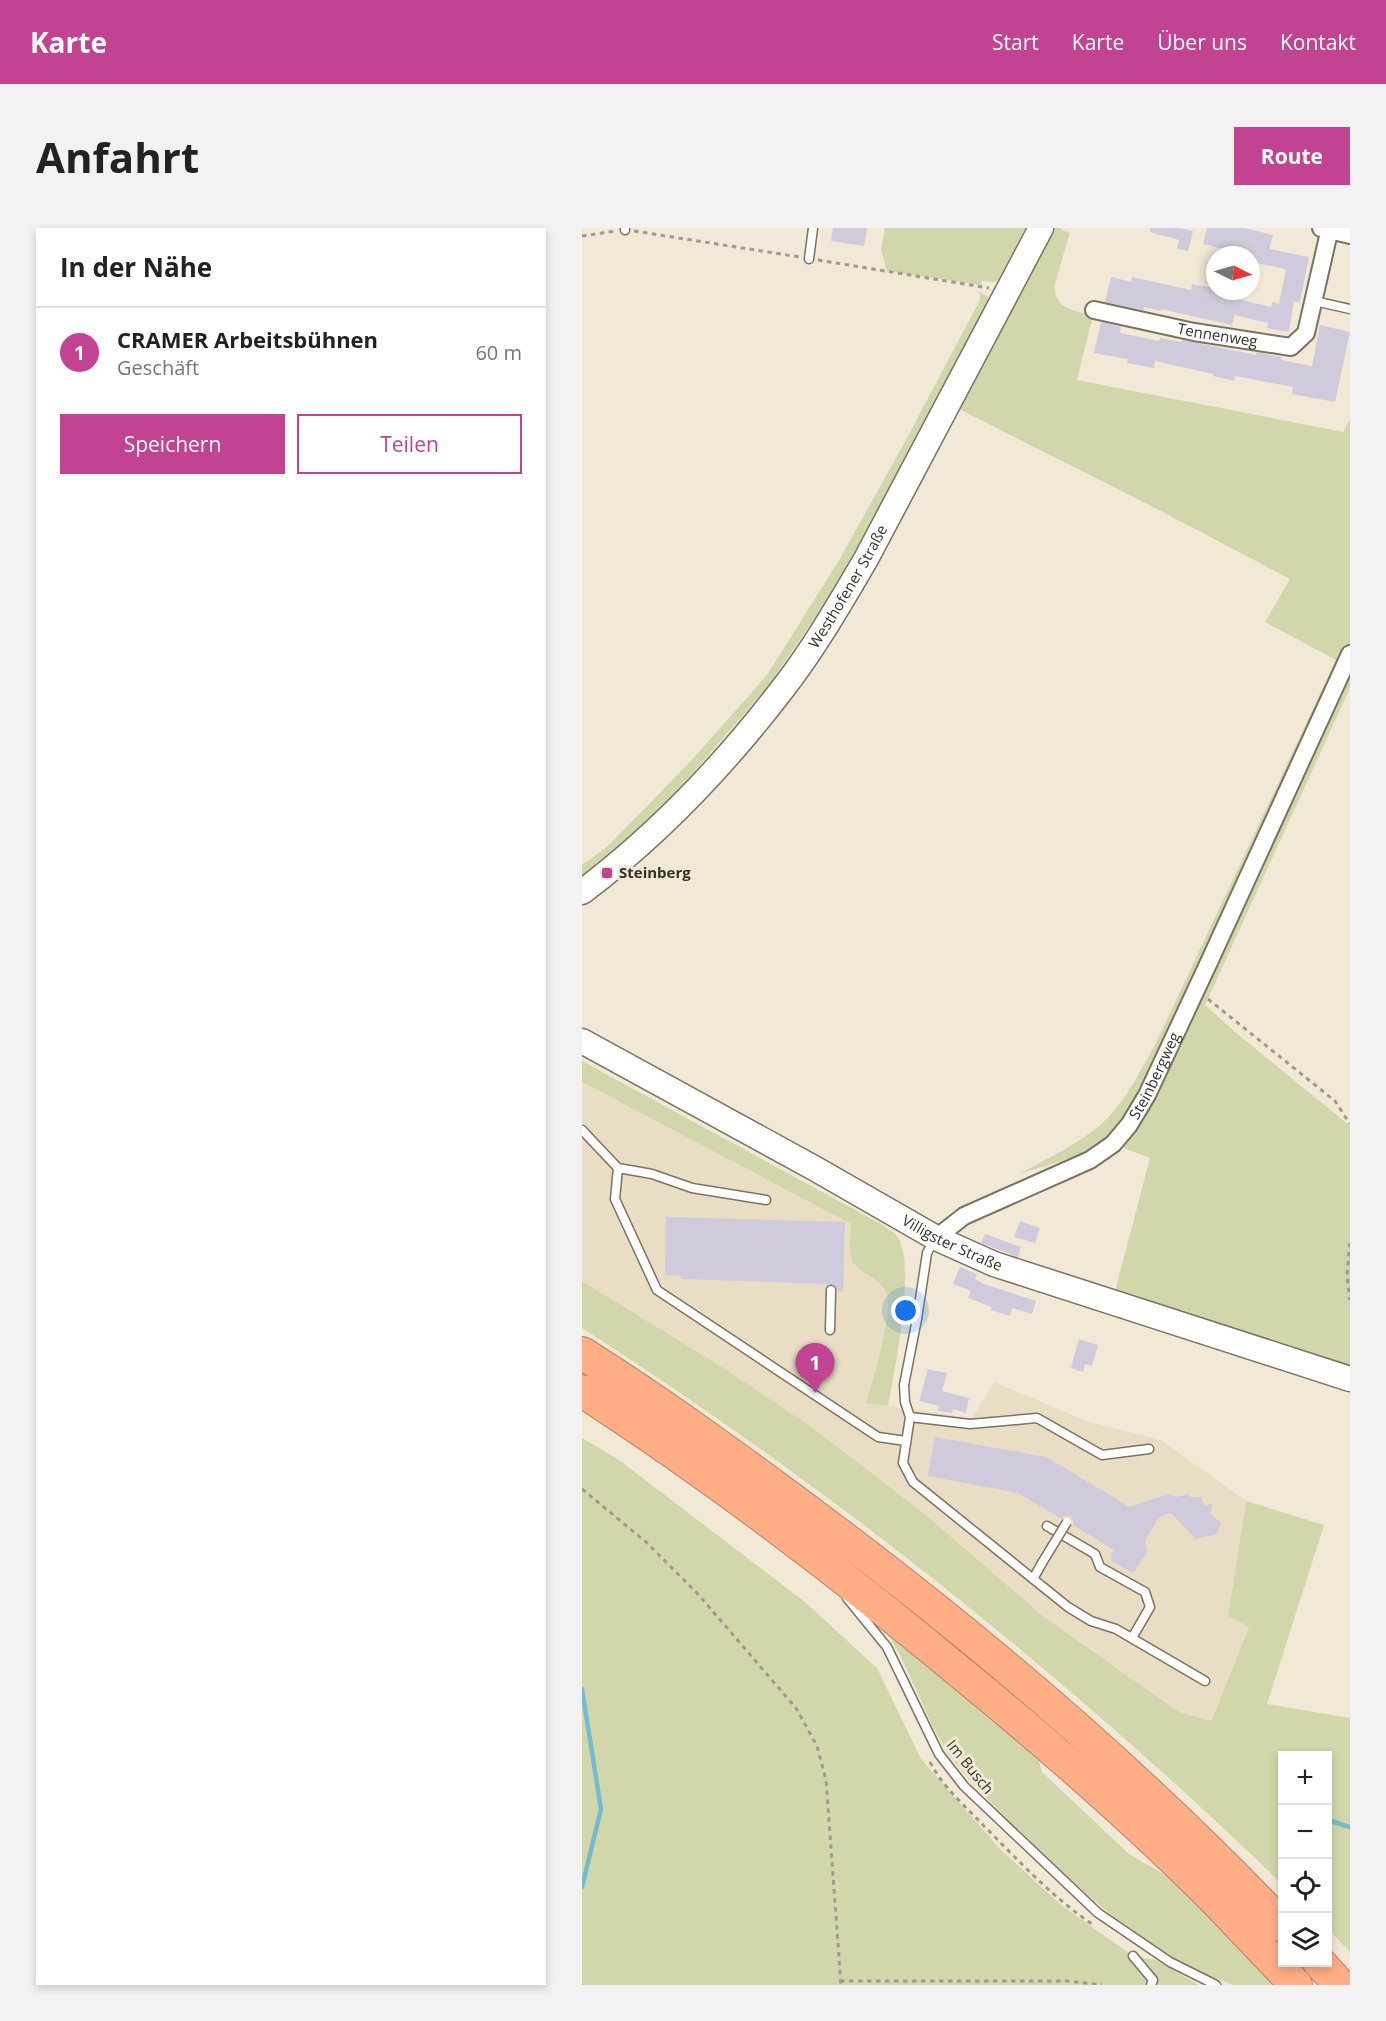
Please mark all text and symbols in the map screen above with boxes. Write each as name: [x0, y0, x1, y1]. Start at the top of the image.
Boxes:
text: Karte: [30, 23, 107, 61]
text: Start: [992, 28, 1039, 56]
text: Karte: [1072, 28, 1124, 56]
text: Über uns: [1157, 28, 1247, 56]
text: Kontakt: [1280, 28, 1356, 56]
button: Route: [1234, 127, 1350, 185]
text: Anfahrt: [36, 128, 199, 185]
north arrow: [1206, 246, 1260, 300]
text: In der Nähe: [60, 249, 212, 285]
street label: Tennenweg: [1176, 318, 1259, 351]
text: CRAMER Arbeitsbühnen: [117, 324, 378, 354]
text: 1: [74, 339, 85, 366]
text: 60 m: [475, 339, 522, 366]
text: Geschäft: [117, 354, 199, 381]
button: Speichern: [60, 414, 285, 474]
button: Teilen: [297, 414, 522, 474]
street label: Westhofener Straße: [803, 521, 891, 652]
place label: Steinberg: [619, 862, 691, 882]
marker: Steinberg: [600, 866, 614, 880]
street label: Steinbergweg: [1124, 1029, 1184, 1123]
street label: Villigster Straße: [899, 1210, 1005, 1275]
your location: [891, 1296, 920, 1325]
pin: 1: [796, 1344, 834, 1393]
street label: Im Busch: [943, 1735, 999, 1798]
map controls: [1278, 1751, 1332, 1967]
button: +: [1278, 1751, 1332, 1805]
button: −: [1278, 1805, 1332, 1859]
button: locate: [1278, 1859, 1332, 1913]
button: layers: [1278, 1913, 1332, 1967]

